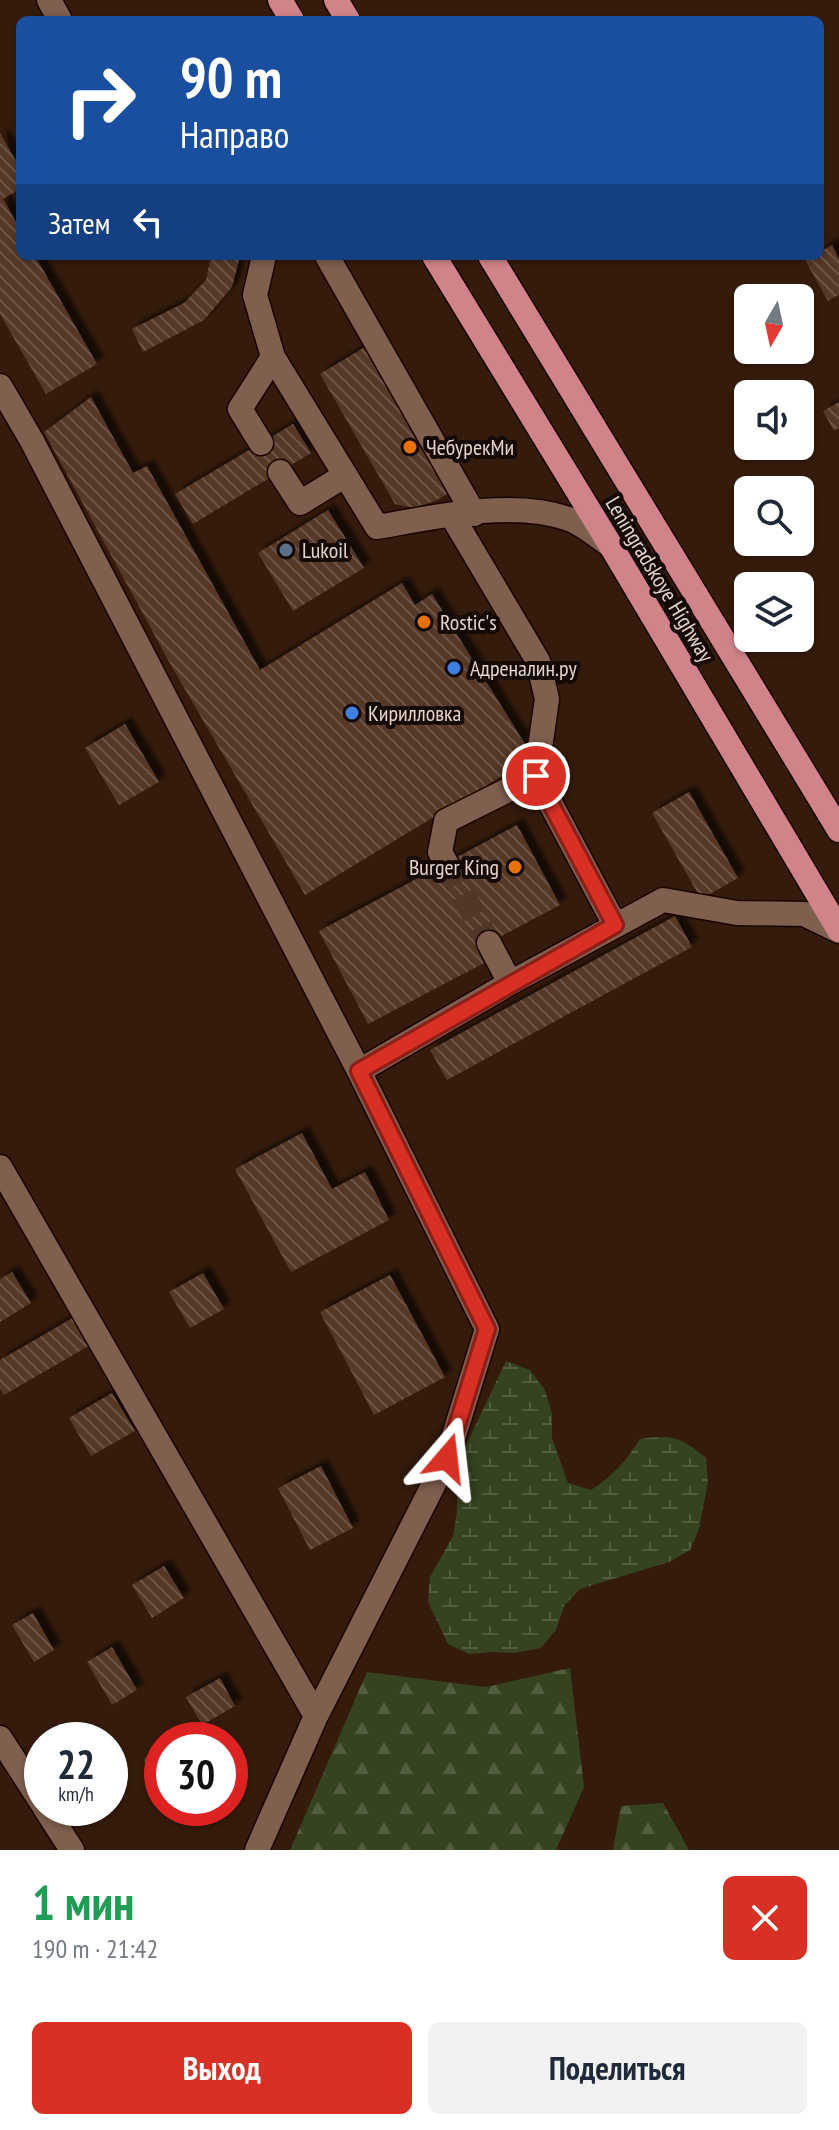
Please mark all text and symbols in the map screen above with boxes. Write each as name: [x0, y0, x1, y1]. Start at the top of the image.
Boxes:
text: 90 m: [180, 41, 282, 113]
icon: right: [48, 48, 152, 152]
text: Направо: [180, 111, 289, 158]
icon: left: [126, 200, 170, 244]
text: Затем: [48, 203, 110, 242]
north arrow: [734, 284, 814, 364]
map controls: [734, 284, 814, 652]
button: sound: [734, 380, 814, 460]
place label: ЧебурекМи: [426, 433, 514, 461]
marker: ЧебурекМи: [401, 438, 419, 456]
button: search: [734, 476, 814, 556]
street label: Leningradskoye Highway: [600, 491, 721, 667]
place label: Lukoil: [302, 536, 349, 564]
marker: Lukoil: [277, 541, 295, 559]
button: layers: [734, 572, 814, 652]
place label: Rostiс's: [440, 608, 497, 636]
marker: Rostiс's: [415, 613, 433, 631]
place label: Адреналин.ру: [470, 654, 577, 682]
marker: Адреналин.ру: [445, 659, 463, 677]
place label: Кирилловка: [368, 699, 461, 727]
marker: Кирилловка: [343, 704, 361, 722]
pin: [502, 742, 570, 810]
icon: arrive: [514, 754, 558, 798]
place label: Burger King: [409, 853, 499, 881]
marker: Burger King: [506, 858, 524, 876]
position arrow: [405, 1416, 489, 1500]
speed limit sign: 30: [144, 1722, 248, 1826]
text: 22: [57, 1738, 95, 1790]
text: km/h: [58, 1781, 94, 1807]
text: 1 мин: [32, 1871, 134, 1933]
button: close: [723, 1876, 807, 1960]
text: 190 m · 21:42: [32, 1932, 158, 1965]
button: Выход: [32, 2022, 412, 2114]
button: Поделиться: [428, 2022, 807, 2114]

